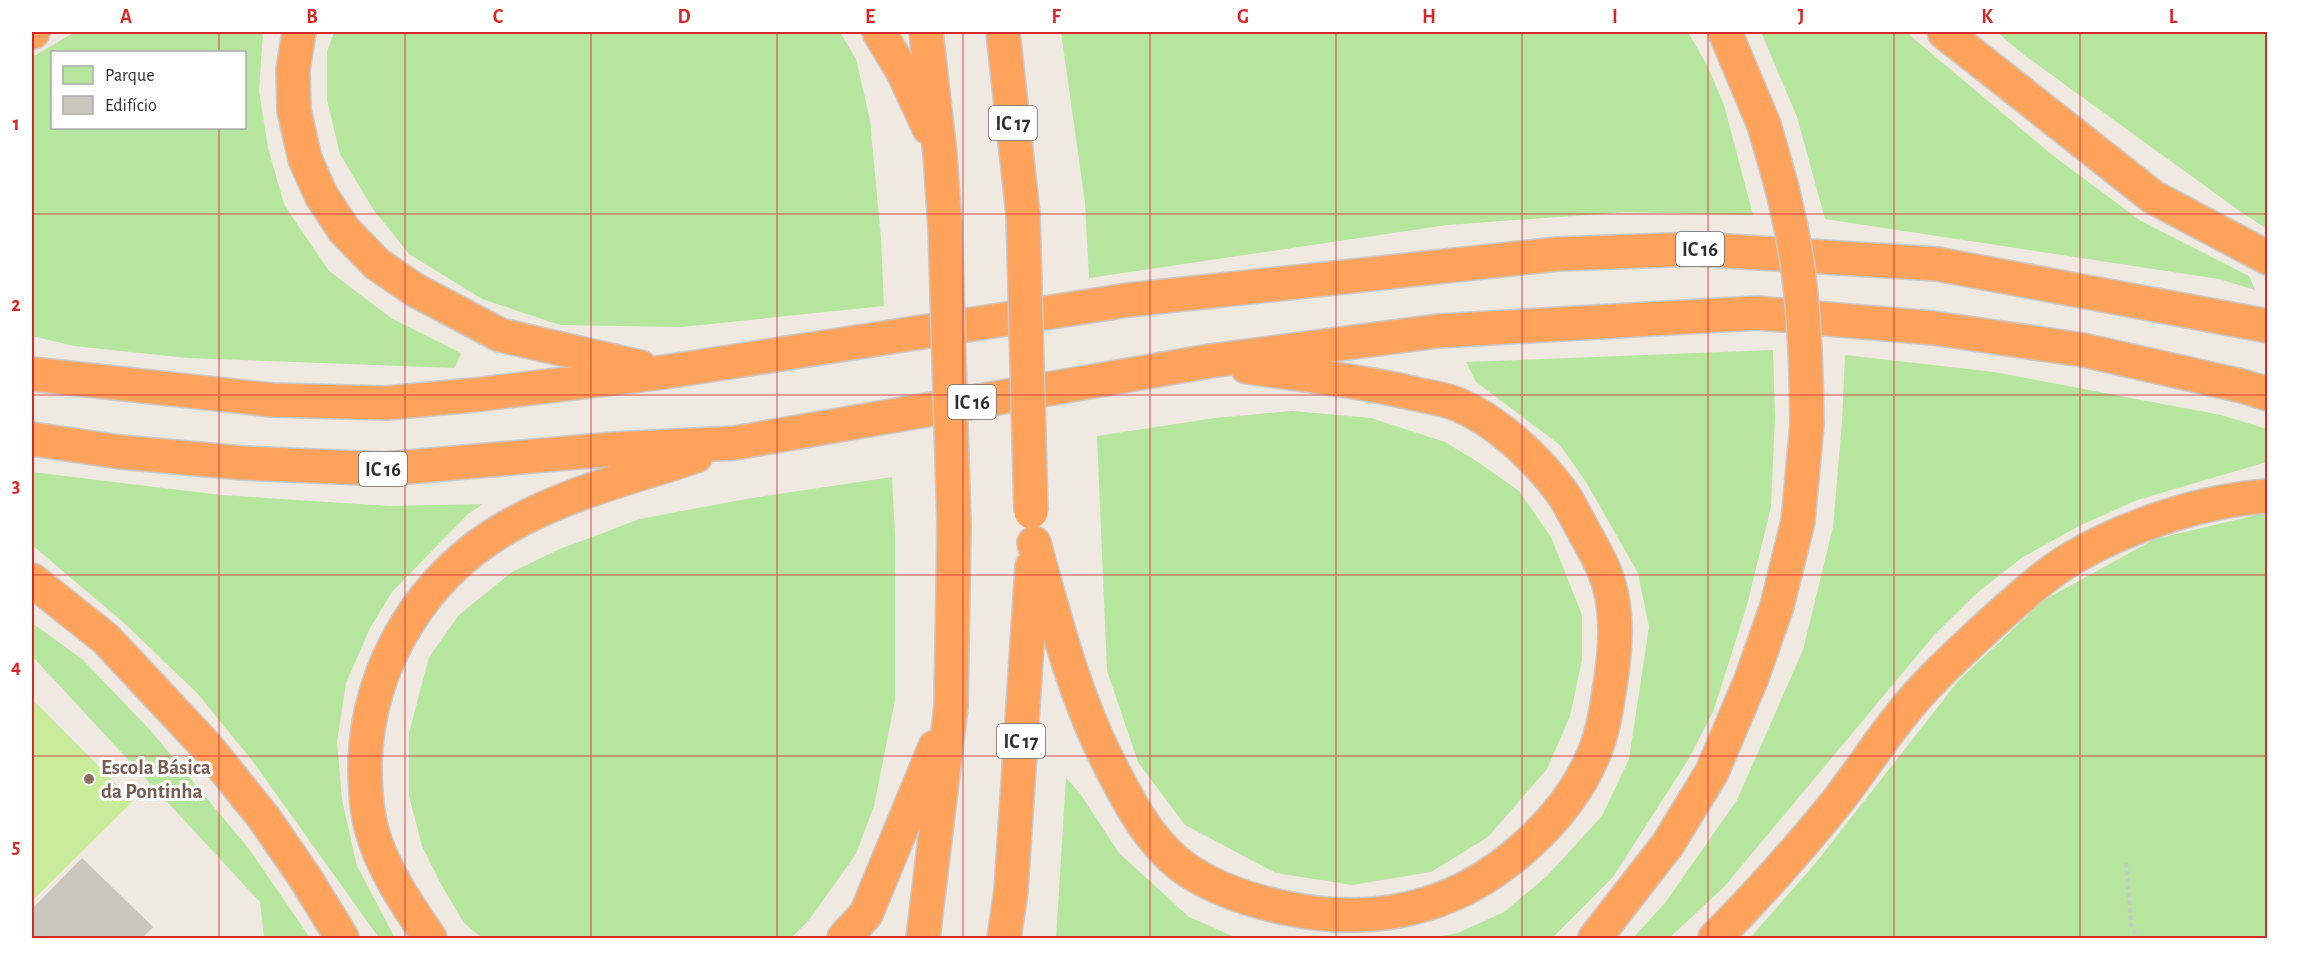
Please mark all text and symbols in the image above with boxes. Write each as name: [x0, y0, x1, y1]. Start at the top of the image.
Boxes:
text: A: [120, 7, 132, 27]
text: B: [306, 7, 318, 27]
text: C: [493, 7, 504, 27]
text: D: [677, 7, 691, 27]
text: E: [865, 7, 875, 27]
text: F: [1051, 7, 1061, 27]
text: G: [1237, 7, 1249, 27]
text: H: [1422, 7, 1436, 27]
text: I: [1612, 7, 1618, 27]
text: J: [1798, 7, 1804, 27]
text: K: [1981, 7, 1993, 27]
text: L: [2169, 7, 2178, 27]
legend: [51, 51, 246, 129]
text: Parque: [105, 67, 154, 85]
text: Edifício: [105, 97, 157, 115]
road number: IC 17: [989, 106, 1037, 140]
text: 1: [12, 114, 20, 134]
road number: IC 16: [1676, 232, 1724, 266]
text: 2: [11, 295, 21, 315]
road number: IC 16: [948, 385, 996, 419]
road number: IC 16: [359, 452, 407, 486]
text: 3: [12, 476, 20, 496]
text: 4: [11, 657, 21, 677]
road number: IC 17: [997, 724, 1045, 758]
place label: Escola Básica da Pontinha: [101, 757, 211, 802]
marker: Escola Básica da Pontinha: [82, 772, 96, 786]
text: 5: [12, 837, 20, 857]

